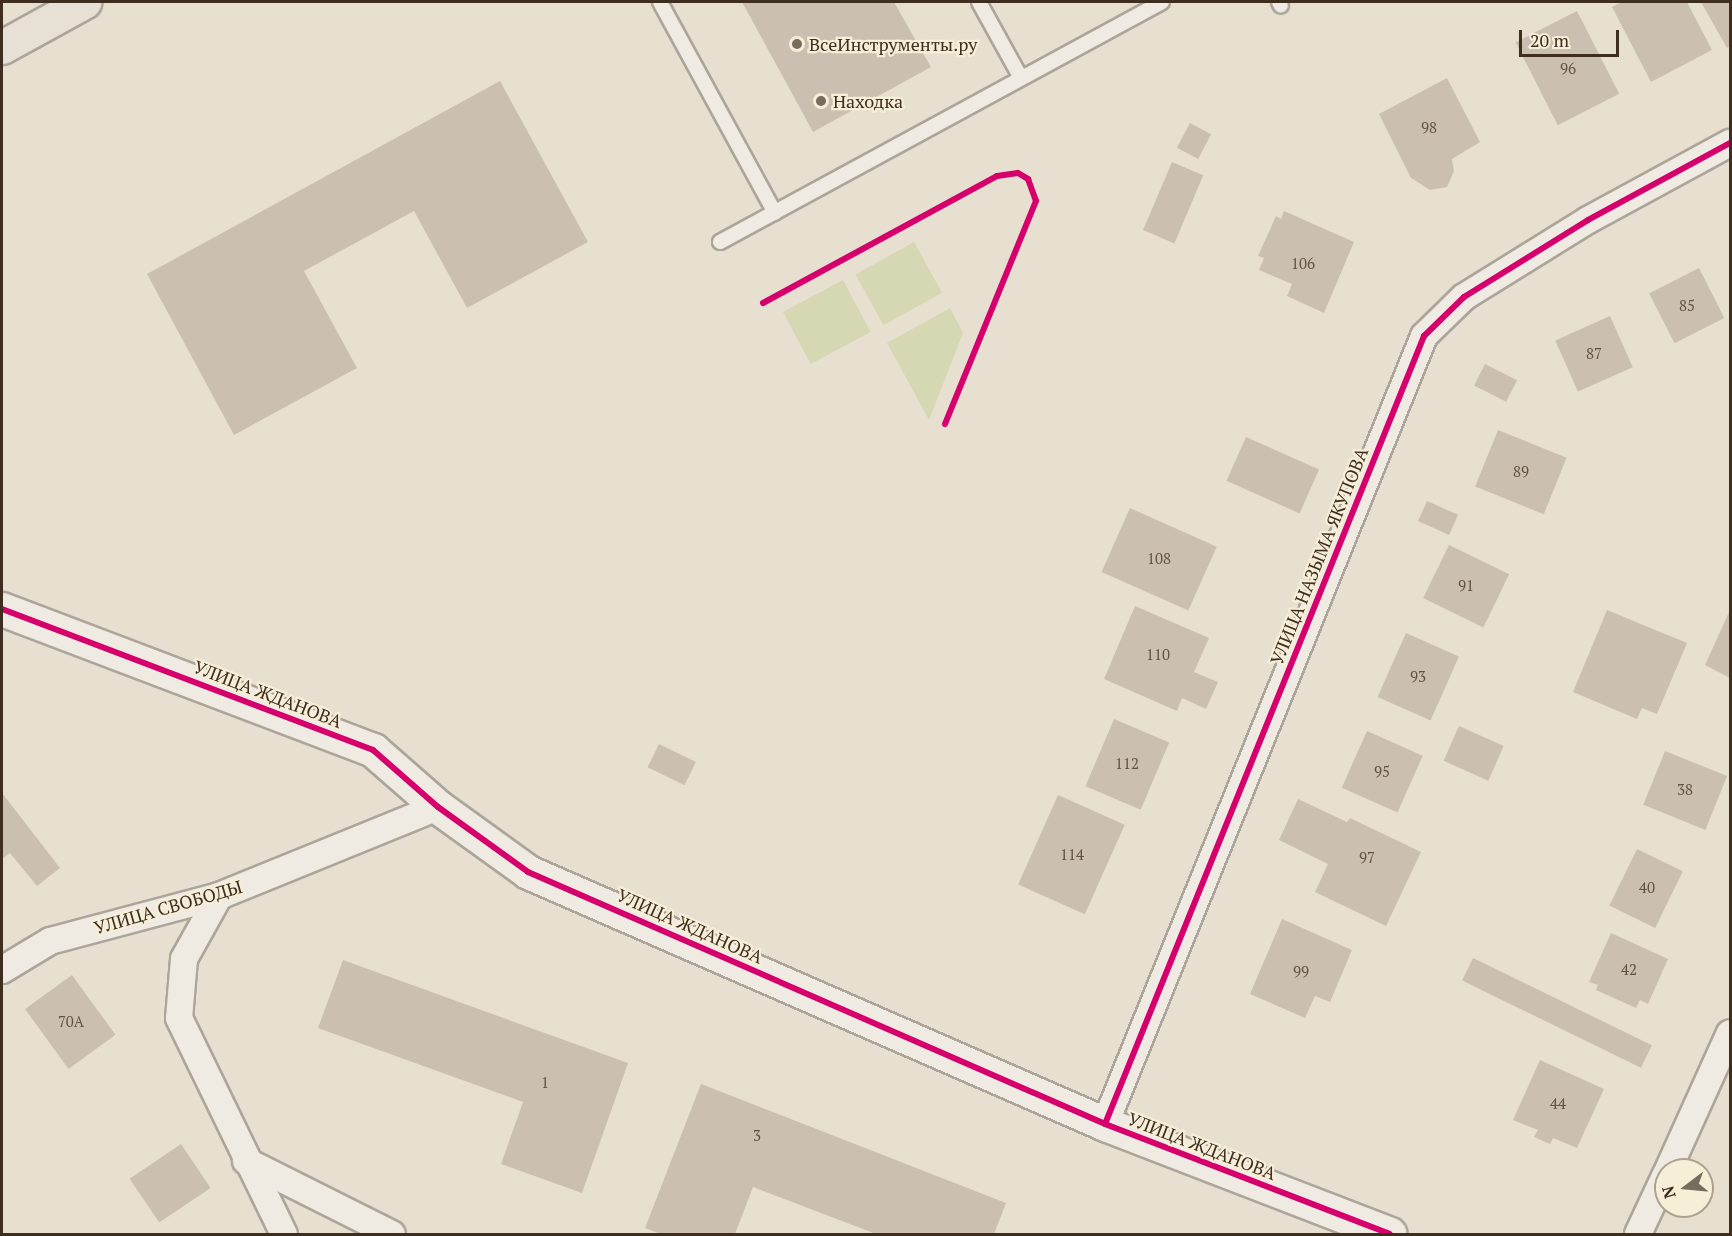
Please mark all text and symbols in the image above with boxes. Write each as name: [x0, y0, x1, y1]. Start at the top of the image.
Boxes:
scale bar: [1522, 18, 1622, 56]
text: 20 m: [1530, 28, 1569, 52]
place label: ВсеИнструменты.ру: [809, 33, 977, 55]
marker: ВсеИнструменты.ру: [790, 37, 804, 51]
house number: 96: [1560, 60, 1576, 78]
place label: Находка: [833, 90, 903, 112]
marker: Находка: [814, 94, 828, 108]
house number: 98: [1421, 119, 1437, 137]
house number: 106: [1291, 255, 1315, 273]
house number: 85: [1679, 297, 1695, 315]
house number: 87: [1586, 345, 1602, 363]
street label: УЛИЦА НАЗЫМА ЯКУПОВА: [1265, 444, 1373, 668]
house number: 89: [1513, 463, 1529, 481]
house number: 108: [1147, 550, 1171, 568]
house number: 91: [1458, 577, 1474, 595]
house number: 110: [1146, 646, 1170, 664]
street label: УЛИЦА ЖДАНОВА: [191, 656, 345, 732]
house number: 93: [1410, 668, 1426, 686]
house number: 112: [1115, 755, 1139, 773]
house number: 95: [1374, 763, 1390, 781]
house number: 38: [1677, 781, 1693, 799]
house number: 114: [1060, 846, 1084, 864]
house number: 97: [1359, 849, 1375, 867]
street label: УЛИЦА СВОБОДЫ: [91, 875, 245, 939]
house number: 40: [1639, 879, 1655, 897]
street label: УЛИЦА ЖДАНОВА: [614, 884, 766, 968]
house number: 42: [1621, 961, 1637, 979]
house number: 99: [1293, 963, 1309, 981]
house number: 70А: [58, 1013, 84, 1031]
house number: 1: [541, 1074, 549, 1092]
house number: 44: [1550, 1095, 1566, 1113]
street label: УЛИЦА ЖДАНОВА: [1125, 1108, 1279, 1184]
house number: 3: [753, 1127, 761, 1145]
north arrow: [1654, 1158, 1714, 1218]
text: N: [1656, 1184, 1681, 1201]

